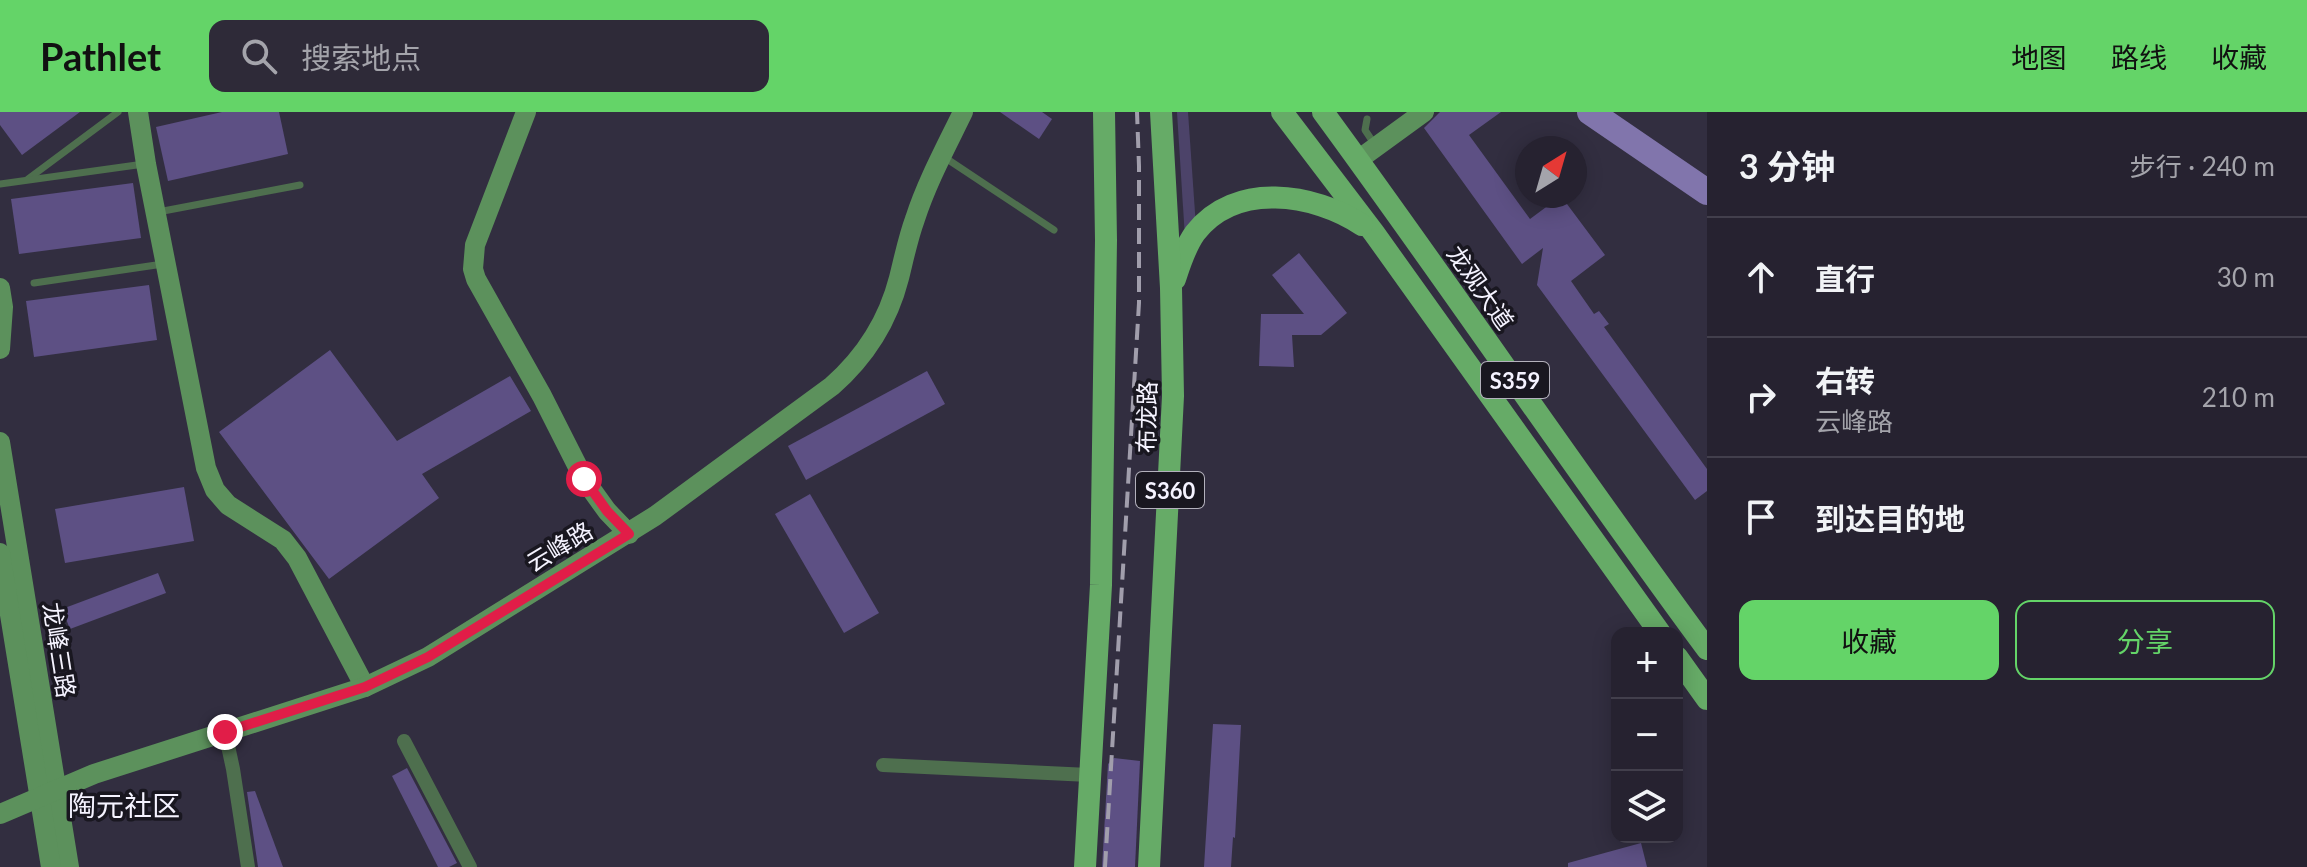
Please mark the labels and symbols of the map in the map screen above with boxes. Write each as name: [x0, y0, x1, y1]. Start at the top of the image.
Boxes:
north arrow: [1515, 136, 1587, 208]
street label: 龙观大道: [1442, 239, 1520, 335]
road number: S359: [1481, 362, 1549, 398]
street label: 布龙路: [1131, 381, 1161, 453]
route start: [566, 461, 602, 497]
road number: S360: [1136, 472, 1204, 508]
street label: 云峰路: [521, 515, 597, 577]
street label: 龙峰三路: [38, 600, 82, 700]
route end: [207, 714, 243, 750]
district label: 陶元社区: [68, 788, 180, 822]

